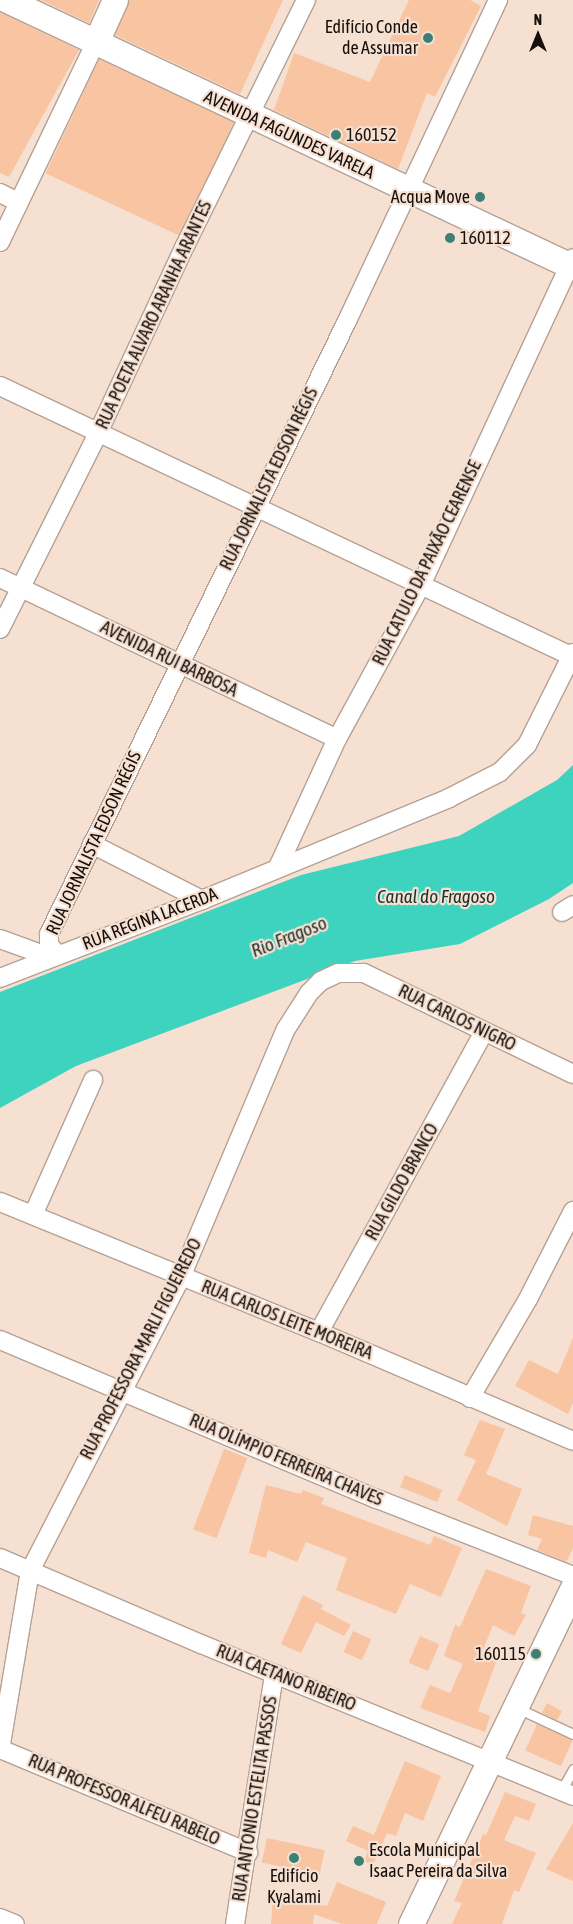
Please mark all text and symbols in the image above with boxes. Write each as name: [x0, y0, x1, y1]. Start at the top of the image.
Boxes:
north arrow: [513, 10, 563, 60]
text: N: [534, 12, 542, 28]
place label: Edifício Conde de Assumar: [325, 17, 418, 59]
marker: Edifício Conde de Assumar: [422, 32, 434, 44]
street label: AVENIDA FAGUNDES VARELA: [200, 86, 378, 184]
place label: 160152: [346, 124, 397, 146]
marker: 160152: [330, 129, 342, 141]
place label: Acqua Move: [391, 186, 470, 208]
marker: Acqua Move: [474, 191, 486, 203]
street label: RUA POETA ALVARO ARANHA ARANTES: [91, 197, 217, 433]
place label: 160112: [460, 227, 511, 249]
marker: 160112: [444, 232, 456, 244]
street label: RUA JORNALISTA EDSON RÉGIS: [215, 384, 323, 574]
street label: RUA CATULO DA PAIXÃO CEARENSE: [368, 457, 486, 669]
street label: AVENIDA RUI BARBOSA: [97, 616, 241, 702]
street label: RUA JORNALISTA EDSON RÉGIS: [42, 748, 146, 938]
street label: RUA REGINA LACERDA: [79, 883, 221, 955]
water label: Canal do Fragoso: [377, 886, 495, 908]
water label: Rio Fragoso: [248, 912, 330, 962]
street label: RUA CARLOS NIGRO: [395, 980, 519, 1056]
street label: RUA GILDO BRANCO: [361, 1120, 443, 1244]
street label: RUA PROFESSORA MARLI FIGUEIREDO: [76, 1235, 206, 1463]
street label: RUA CARLOS LEITE MOREIRA: [198, 1276, 376, 1364]
street label: RUA OLÍMPIO FERREIRA CHAVES: [186, 1409, 386, 1511]
street label: RUA CAETANO RIBEIRO: [213, 1640, 359, 1716]
place label: 160115: [475, 1643, 526, 1665]
marker: 160115: [530, 1648, 542, 1660]
street label: RUA ANTONIO ESTELITA PASSOS: [228, 1695, 282, 1903]
street label: RUA PROFESSOR ALFEU RABELO: [25, 1750, 223, 1850]
place label: Escola Municipal Isaac Pereira da Silva: [369, 1840, 507, 1882]
marker: Edifício Kyalami: [288, 1852, 300, 1864]
marker: Escola Municipal Isaac Pereira da Silva: [353, 1855, 365, 1867]
place label: Edifício Kyalami: [267, 1866, 321, 1908]

